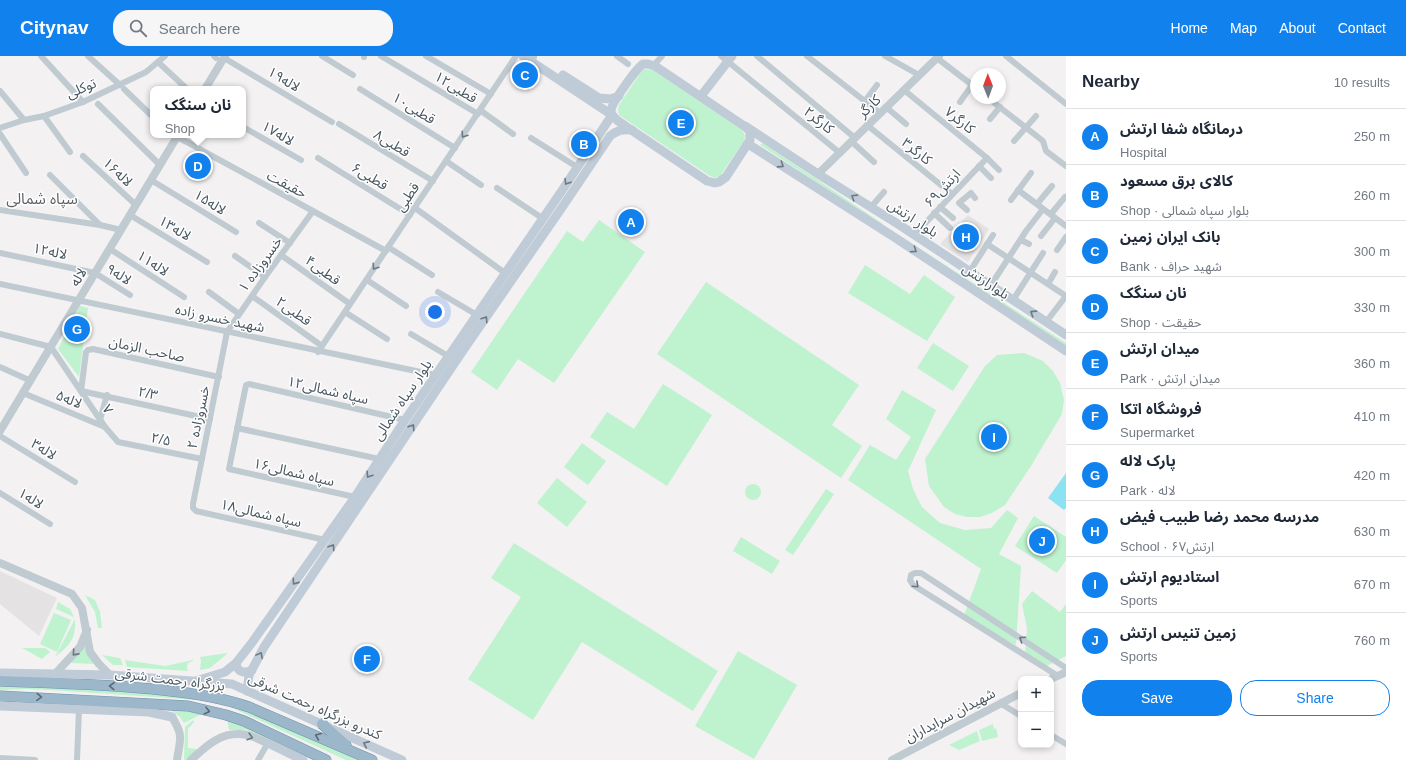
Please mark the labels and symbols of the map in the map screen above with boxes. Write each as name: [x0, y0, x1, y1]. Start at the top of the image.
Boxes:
pin: C: [512, 60, 538, 90]
street label: لاله۱۹: [265, 63, 303, 95]
street label: قطبی۱۲: [431, 68, 480, 107]
north arrow: [970, 68, 1006, 104]
street label: توکلی: [64, 75, 99, 102]
street label: قطبی۱۰: [389, 89, 438, 128]
street label: کارگر: [853, 91, 885, 122]
street label: کارگر۲: [800, 103, 837, 138]
street label: کارگر۷: [941, 103, 978, 138]
pin: E: [668, 108, 694, 138]
street label: لاله۱۷: [259, 117, 297, 149]
street label: قطبی۸: [371, 126, 413, 161]
pin: B: [571, 129, 597, 159]
one-way arrow: [461, 131, 468, 138]
street label: کارگر۳: [898, 134, 935, 169]
pin: D: [185, 151, 211, 181]
street label: لاله۱۶: [100, 154, 136, 190]
street label: قطبی۶: [349, 159, 391, 194]
one-way arrow: [777, 160, 784, 168]
street label: ارتش۶۹: [920, 166, 964, 211]
street label: حقیقت: [264, 167, 310, 201]
one-way arrow: [565, 178, 572, 185]
street label: قطبی: [392, 180, 423, 215]
street label: لاله۱۵: [191, 186, 229, 218]
district label: سپاه شمالی: [6, 190, 78, 209]
one-way arrow: [851, 194, 858, 201]
street label: بلوار ارتش: [884, 196, 941, 241]
pin: A: [618, 207, 644, 237]
street label: لاله۱۳: [156, 212, 194, 244]
pin: H: [953, 222, 979, 252]
street label: خسروزاده ۱: [235, 233, 286, 295]
street label: لاله۱۲: [31, 240, 69, 262]
one-way arrow: [910, 245, 917, 253]
street label: لاله۱۱: [134, 247, 172, 279]
street label: قطبی۴: [302, 252, 344, 289]
street label: لاله۹: [103, 260, 135, 288]
street label: بلوارارتش: [959, 260, 1013, 303]
one-way arrow: [373, 262, 380, 269]
street label: لاله: [66, 265, 90, 289]
street label: قطبی۲: [273, 293, 315, 330]
street label: شهید خسرو زاده: [174, 301, 266, 336]
your location: [425, 302, 445, 322]
one-way arrow: [1031, 311, 1038, 318]
pin: G: [64, 314, 90, 344]
one-way arrow: [480, 316, 488, 323]
street label: صاحب الزمان: [107, 333, 187, 366]
street label: بلوار سپاه شمالی: [369, 356, 437, 445]
street label: سپاه شمالی۱۲: [285, 373, 370, 409]
street label: ۲/۳: [137, 383, 159, 403]
street label: خسروزاده ۲: [183, 384, 213, 450]
street label: لاله۵: [54, 387, 84, 411]
street label: ۷: [99, 401, 117, 417]
pin: I: [981, 422, 1007, 452]
one-way arrow: [407, 424, 415, 431]
street label: ۲/۵: [150, 429, 172, 449]
street label: ۳لاله: [28, 435, 60, 463]
street label: سپاه شمالی۱۶: [251, 455, 336, 491]
one-way arrow: [366, 471, 374, 478]
street label: ۱لاله: [15, 484, 47, 512]
street label: سپاه شمالی۱۸: [218, 496, 303, 532]
pin: J: [1029, 526, 1055, 556]
one-way arrow: [327, 544, 334, 551]
one-way arrow: [292, 578, 300, 585]
one-way arrow: [911, 581, 919, 588]
one-way arrow: [1019, 636, 1026, 644]
pin: F: [354, 644, 380, 674]
one-way arrow: [72, 648, 79, 656]
one-way arrow: [255, 652, 262, 659]
street label: بزرگراه رحمت شرقی: [114, 664, 226, 695]
street label: کندرو بزرگراه رحمت شرقی: [246, 669, 384, 744]
one-way arrow: [109, 682, 115, 690]
street label: شهیدان سرایداران: [902, 685, 998, 746]
one-way arrow: [36, 693, 42, 702]
one-way arrow: [204, 706, 211, 714]
one-way arrow: [246, 732, 253, 741]
one-way arrow: [315, 733, 322, 741]
one-way arrow: [363, 741, 371, 749]

